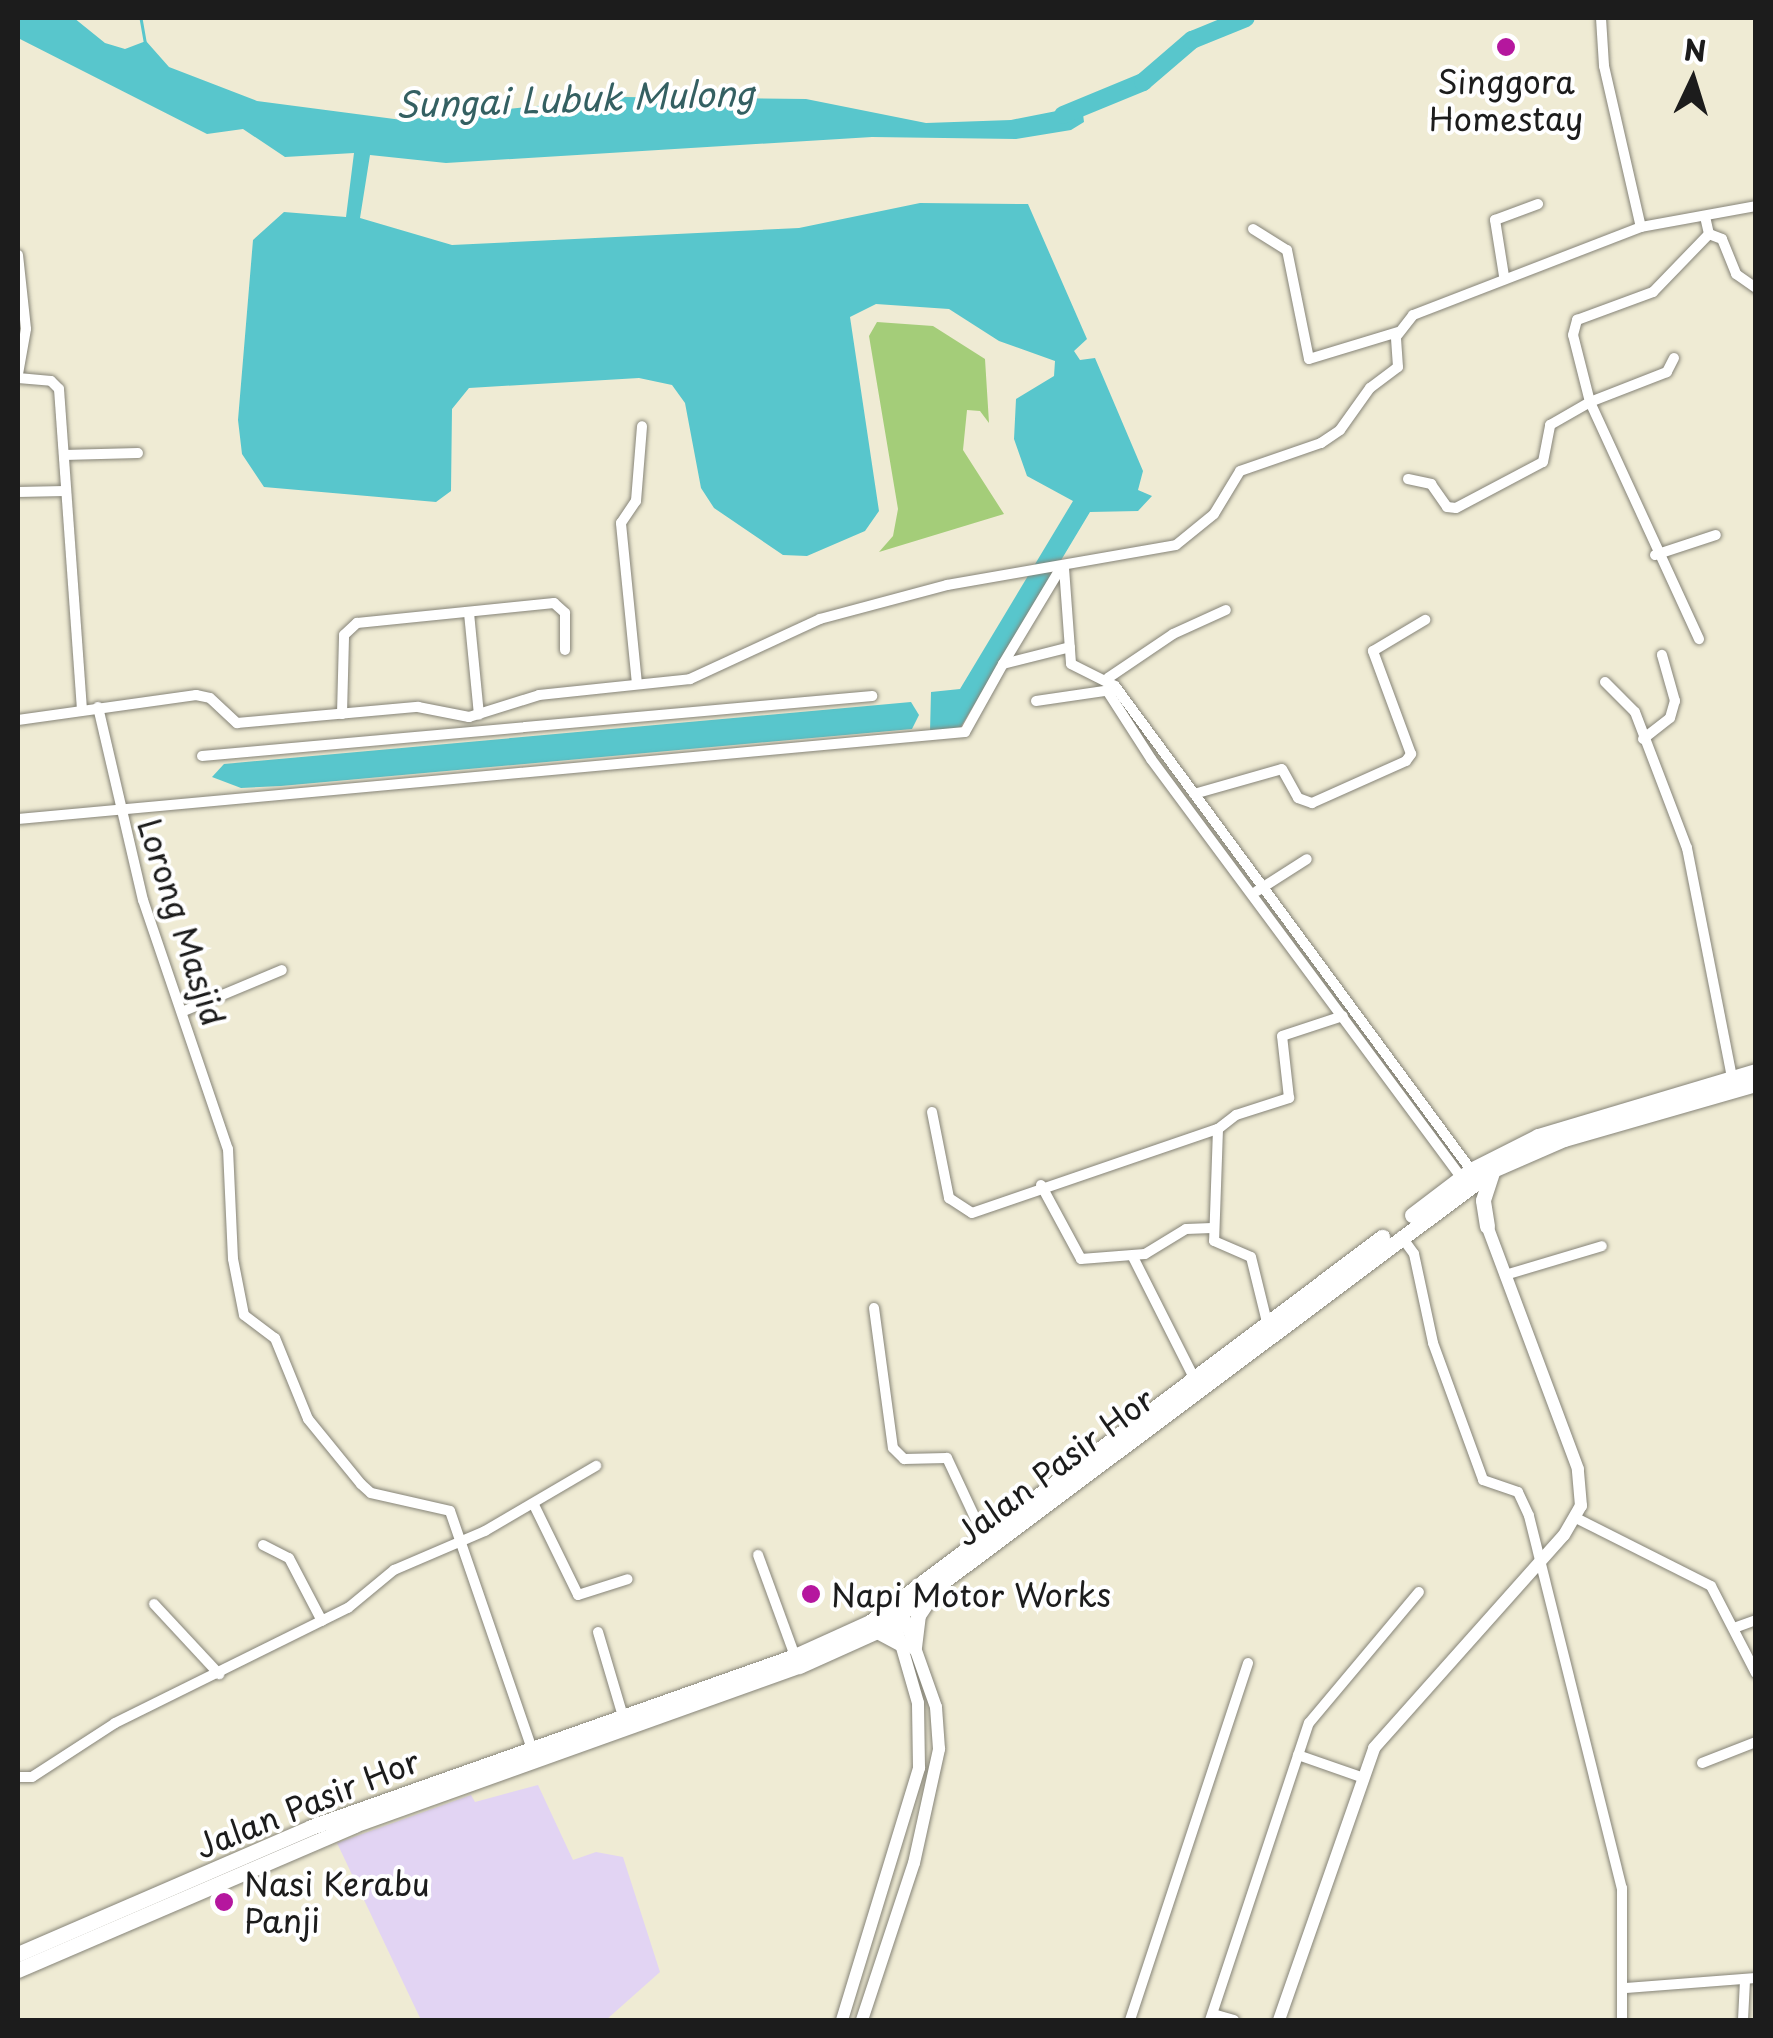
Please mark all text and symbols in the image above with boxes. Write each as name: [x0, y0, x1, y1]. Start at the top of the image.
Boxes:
text: N: [1683, 27, 1708, 72]
north arrow: [1643, 30, 1743, 130]
marker: Singgora Homestay: [1495, 36, 1517, 58]
place label: Singgora Homestay: [1429, 63, 1583, 138]
water label: Sungai Lubuk Mulong: [394, 71, 756, 125]
street label: Lorong Masjid: [131, 814, 233, 1030]
street label: Jalan Pasir Hor: [946, 1378, 1162, 1554]
place label: Napi Motor Works: [831, 1575, 1114, 1613]
marker: Napi Motor Works: [800, 1583, 822, 1605]
street label: Jalan Pasir Hor: [188, 1740, 426, 1866]
place label: Nasi Kerabu Panji: [244, 1865, 430, 1940]
marker: Nasi Kerabu Panji: [213, 1891, 235, 1913]

